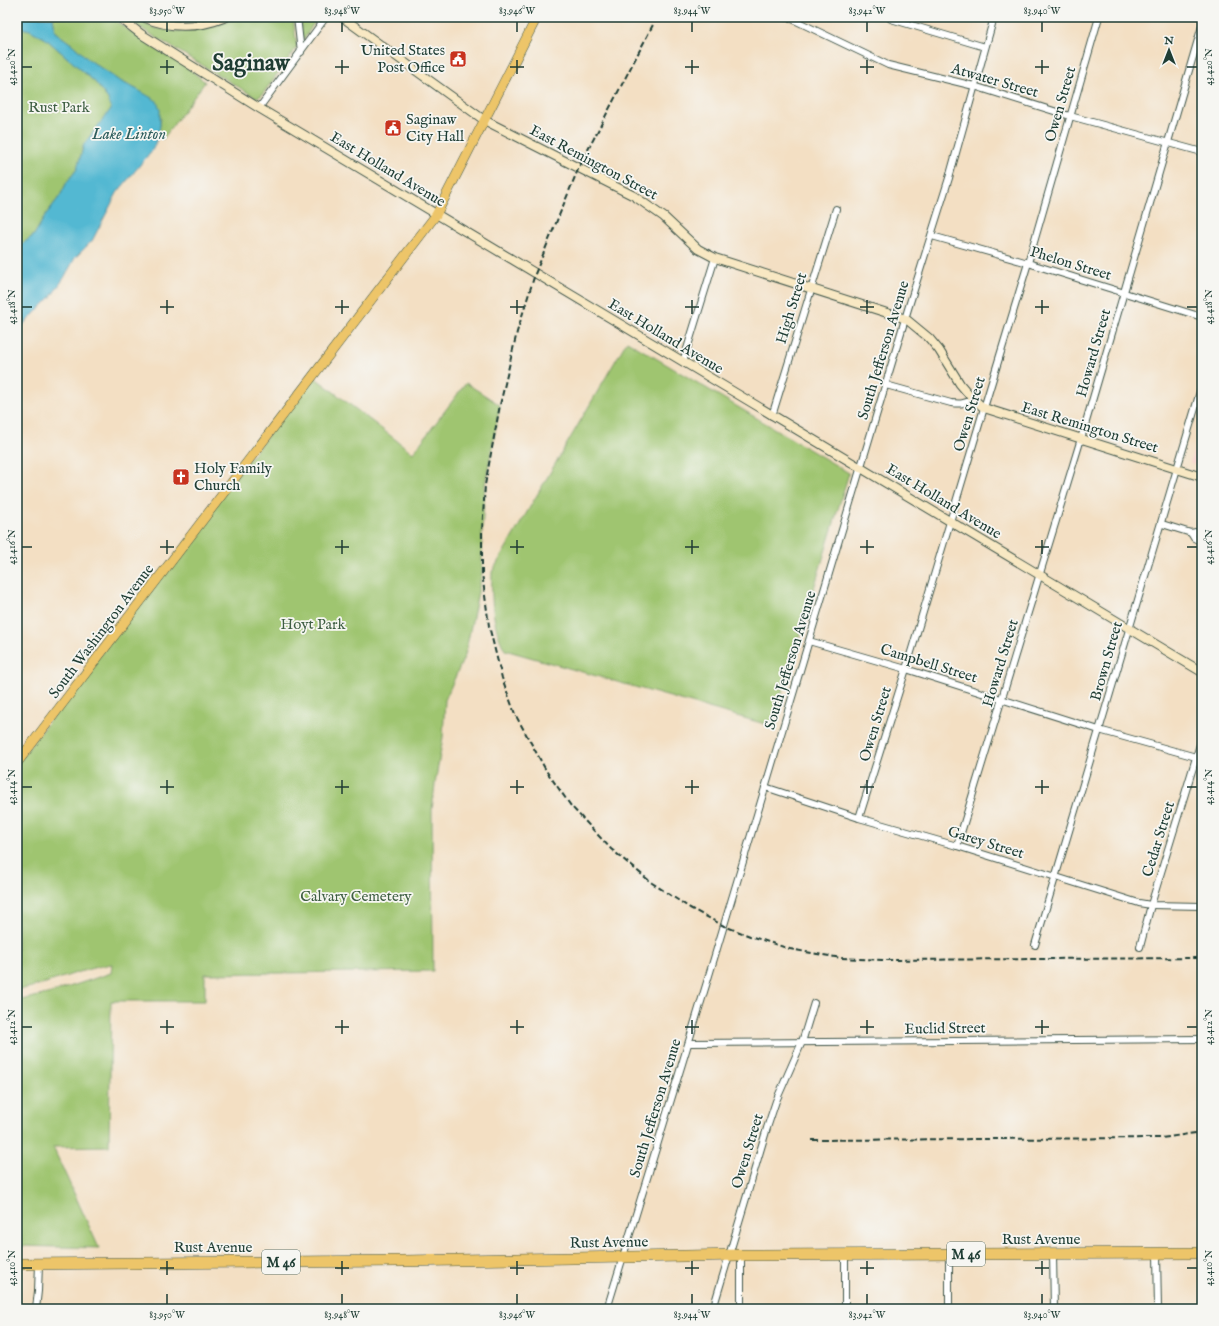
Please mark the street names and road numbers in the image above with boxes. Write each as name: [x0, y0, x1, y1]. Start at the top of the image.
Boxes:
street label: Atwater Street: [948, 59, 1041, 102]
street label: Owen Street: [1041, 64, 1080, 144]
street label: East Remington Street: [527, 121, 661, 204]
street label: East Holland Avenue: [327, 128, 449, 211]
street label: Phelon Street: [1028, 242, 1114, 285]
street label: High Street: [772, 270, 811, 346]
street label: South Jefferson Avenue: [853, 278, 914, 422]
street label: East Holland Avenue: [605, 295, 727, 378]
street label: Howard Street: [1072, 307, 1115, 399]
street label: Owen Street: [949, 374, 990, 454]
street label: East Remington Street: [1019, 398, 1161, 457]
street label: East Holland Avenue: [883, 460, 1005, 543]
street label: South Washington Avenue: [45, 560, 158, 702]
street label: South Jefferson Avenue: [760, 588, 821, 732]
street label: Howard Street: [978, 617, 1023, 709]
street label: Brown Street: [1086, 619, 1127, 703]
street label: Campbell Street: [878, 640, 980, 687]
street label: Owen Street: [855, 684, 896, 764]
street label: Cedar Street: [1138, 799, 1179, 879]
street label: Garey Street: [945, 822, 1026, 863]
street label: Euclid Street: [904, 1018, 986, 1039]
street label: South Jefferson Avenue: [625, 1036, 686, 1180]
street label: Owen Street: [727, 1111, 768, 1191]
street label: Rust Avenue: [1002, 1230, 1080, 1249]
street label: Rust Avenue: [570, 1232, 649, 1253]
street label: Rust Avenue: [174, 1238, 252, 1257]
road number: M 46: [947, 1242, 985, 1266]
road number: M 46: [262, 1250, 300, 1274]

